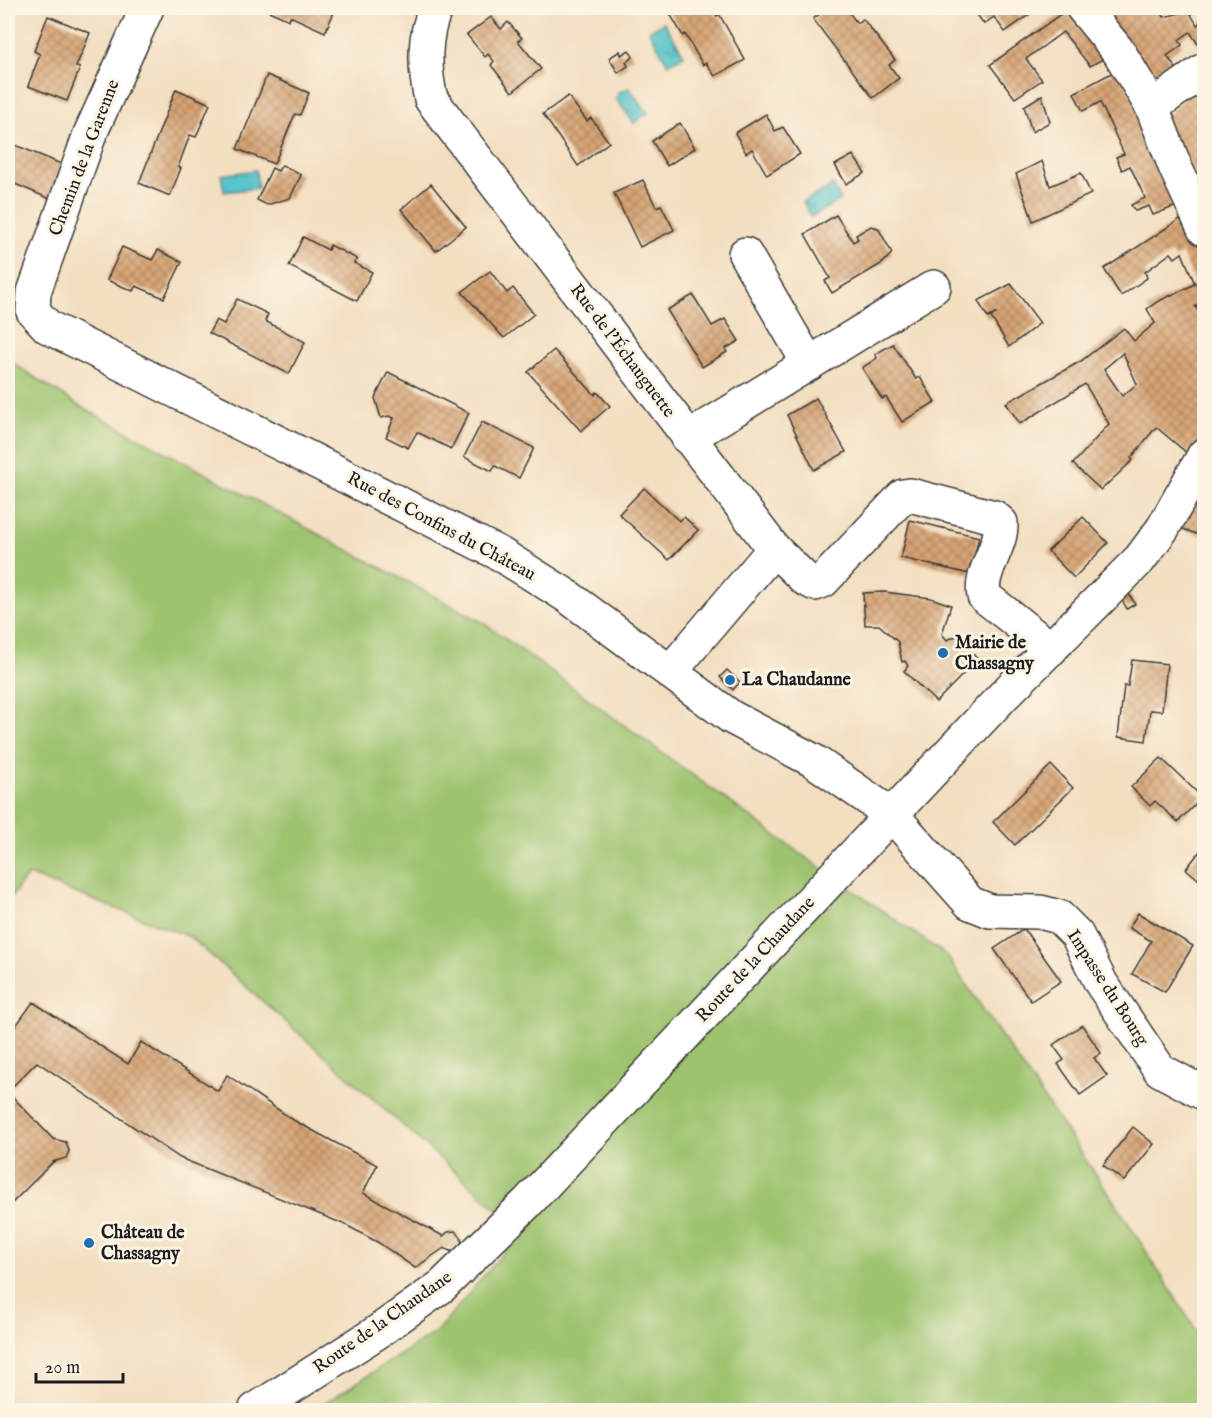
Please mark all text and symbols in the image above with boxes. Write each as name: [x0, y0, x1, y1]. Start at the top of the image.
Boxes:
street label: Chemin de la Garenne: [45, 77, 125, 239]
street label: Rue de l'Échauguette: [564, 278, 681, 422]
street label: Rue des Confins du Château: [343, 467, 539, 587]
place label: Mairie de Chassagny: [955, 632, 1035, 676]
marker: Mairie de Chassagny: [936, 646, 950, 660]
place label: La Chaudanne: [742, 669, 852, 692]
marker: La Chaudanne: [723, 673, 737, 687]
street label: Route de la Chaudane: [692, 892, 820, 1028]
street label: Impasse du Bourg: [1061, 925, 1153, 1051]
place label: Château de Chassagny: [101, 1222, 185, 1266]
marker: Château de Chassagny: [82, 1236, 96, 1250]
street label: Route de la Chaudane: [309, 1267, 457, 1379]
scale bar: [36, 1346, 123, 1384]
text: 20 m: [45, 1357, 80, 1380]

